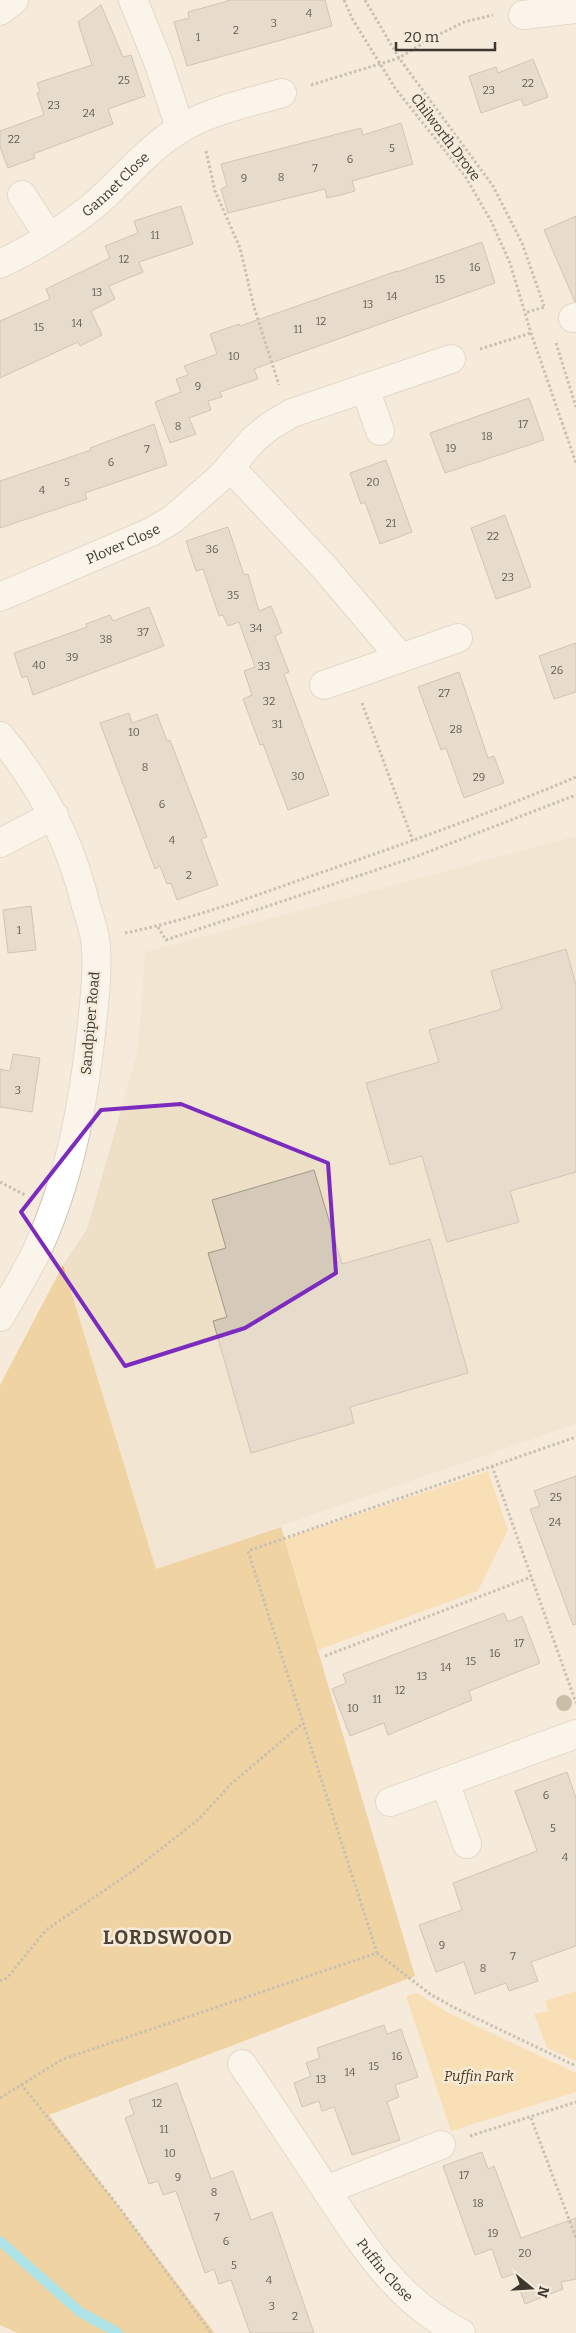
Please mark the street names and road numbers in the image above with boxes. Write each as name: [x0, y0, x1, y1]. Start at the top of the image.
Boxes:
street label: Chilworth Drove: [407, 90, 484, 184]
street label: Gannet Close: [79, 149, 153, 221]
street label: Plover Close: [84, 520, 163, 568]
street label: Sandpiper Road: [78, 971, 103, 1075]
street label: Puffin Close: [353, 2235, 416, 2305]

